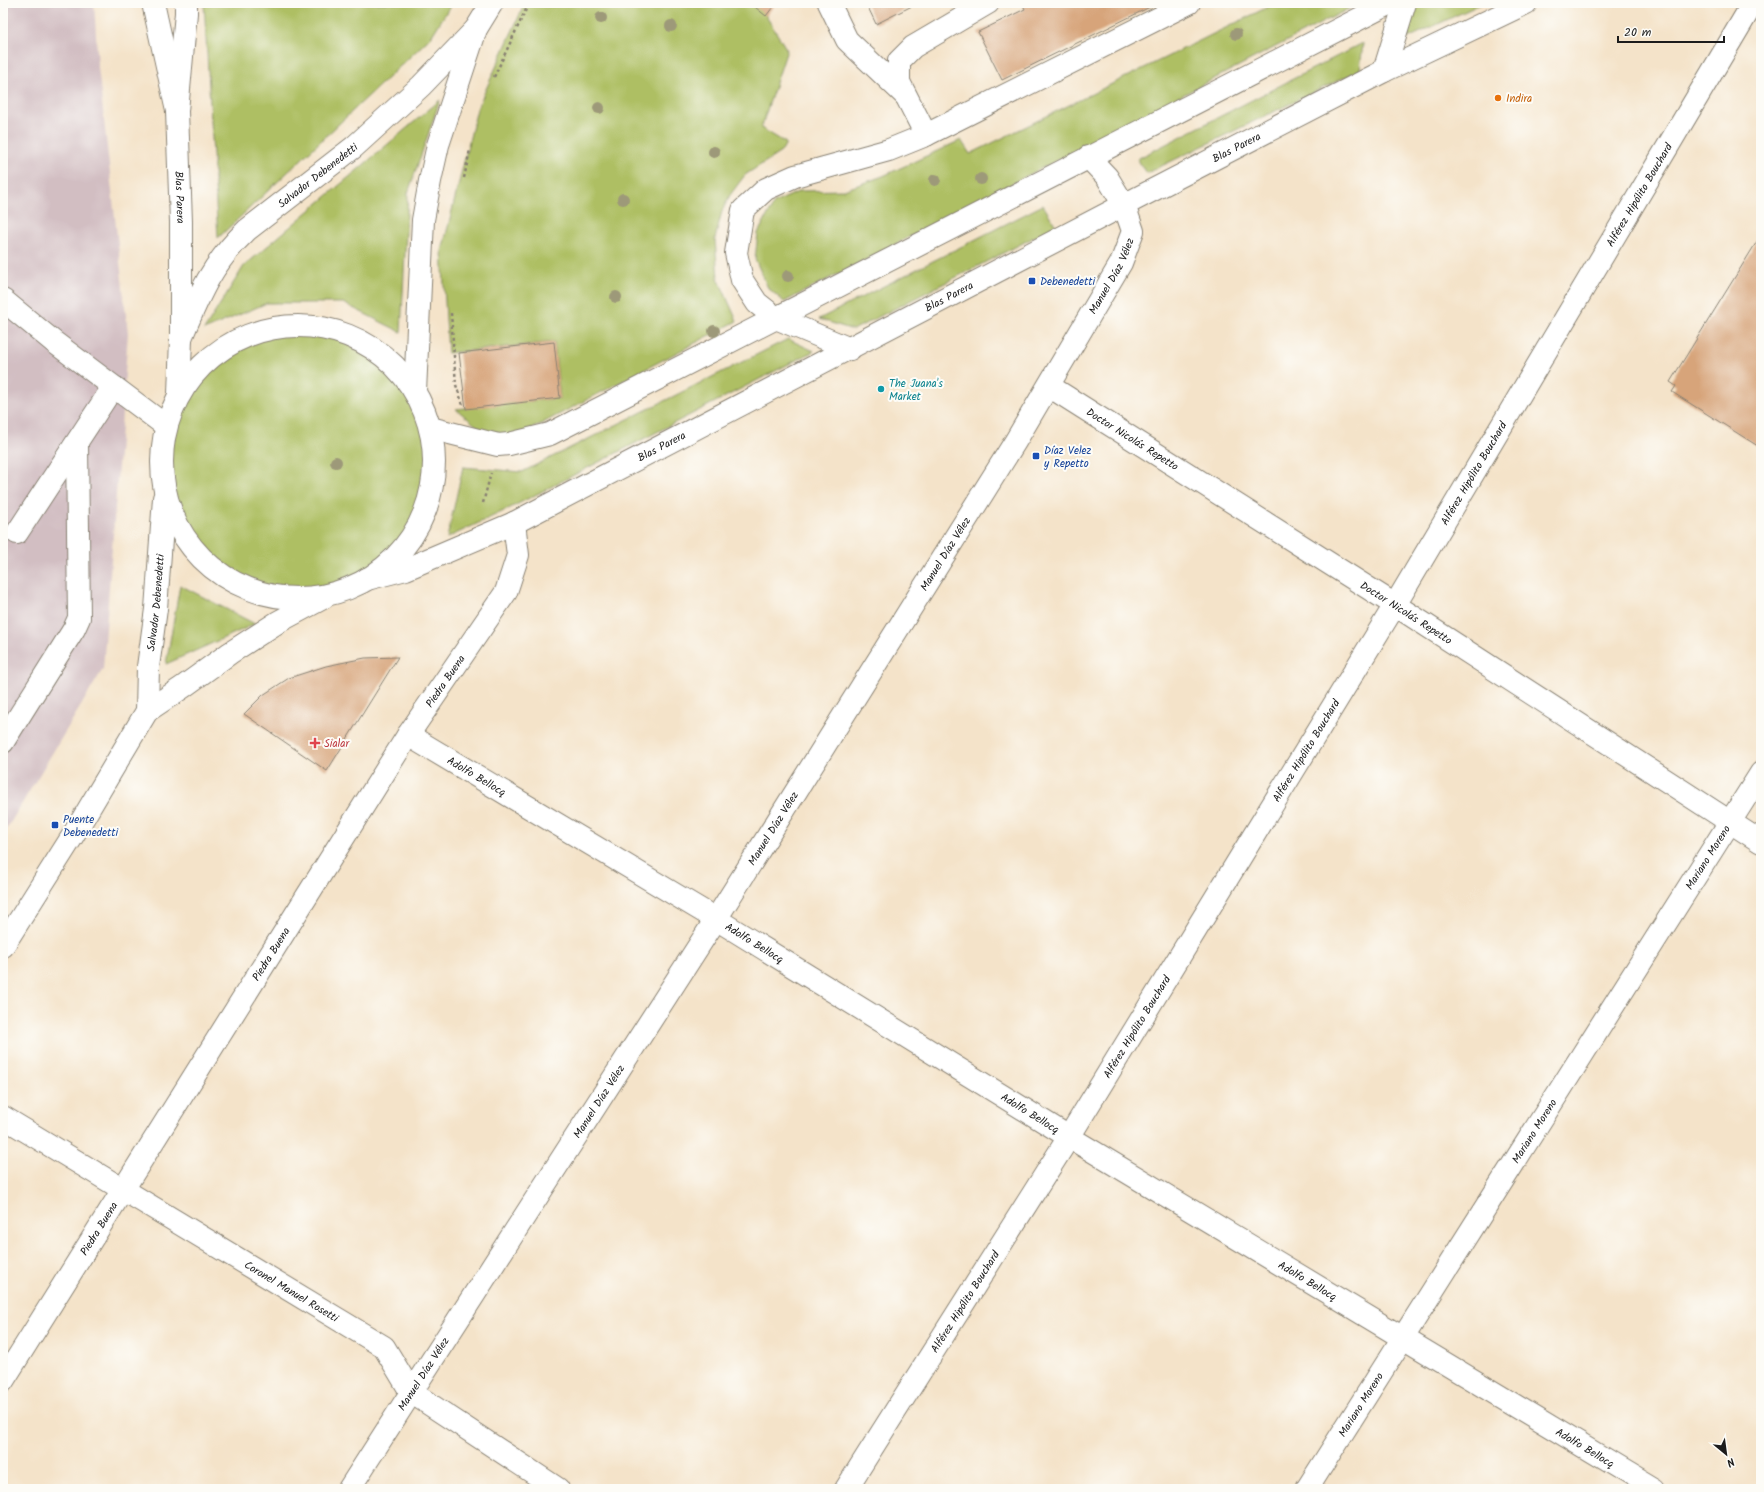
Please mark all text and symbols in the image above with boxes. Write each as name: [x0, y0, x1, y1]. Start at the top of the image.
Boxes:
scale bar: [1618, 18, 1724, 44]
text: 20 m: [1624, 23, 1652, 42]
place label: Indira: [1506, 90, 1532, 108]
marker: Indira: [1493, 93, 1503, 103]
street label: Blas Parera: [1209, 128, 1264, 168]
street label: Salvador Debenedetti: [274, 139, 363, 213]
street label: Alférez Hipólito Bouchard: [1602, 140, 1678, 251]
street label: Blas Parera: [169, 171, 189, 224]
street label: Manuel Díaz Vélez: [1084, 235, 1140, 318]
place label: Debenedetti: [1040, 273, 1096, 291]
marker: Debenedetti: [1027, 276, 1037, 286]
street label: Blas Parera: [922, 277, 977, 317]
place label: The Juana's Market: [889, 375, 943, 406]
marker: The Juana's Market: [876, 384, 886, 394]
street label: Doctor Nicolás Repetto: [1082, 404, 1182, 476]
street label: Alférez Hipólito Bouchard: [1436, 418, 1512, 529]
street label: Blas Parera: [634, 427, 689, 467]
place label: Díaz Velez y Repetto: [1043, 442, 1092, 473]
marker: Díaz Velez y Repetto: [1031, 451, 1041, 461]
street label: Manuel Díaz Vélez: [916, 514, 976, 595]
street label: Salvador Debenedetti: [142, 553, 170, 652]
street label: Doctor Nicolás Repetto: [1356, 577, 1455, 650]
street label: Piedra Buena: [421, 651, 470, 712]
street label: Alférez Hipólito Bouchard: [1268, 696, 1345, 806]
place label: Sialar: [324, 735, 350, 753]
marker: Sialar: [309, 737, 321, 749]
street label: Adolfo Bellocq: [443, 752, 509, 802]
street label: Manuel Díaz Vélez: [744, 788, 804, 869]
place label: Puente Debenedetti: [63, 811, 119, 842]
marker: Puente Debenedetti: [50, 820, 60, 830]
street label: Mariano Moreno: [1681, 822, 1736, 894]
street label: Adolfo Bellocq: [721, 919, 787, 969]
street label: Piedra Buena: [248, 924, 295, 985]
street label: Alférez Hipólito Bouchard: [1099, 972, 1176, 1082]
street label: Manuel Díaz Vélez: [569, 1061, 630, 1142]
street label: Adolfo Bellocq: [997, 1089, 1062, 1139]
street label: Mariano Moreno: [1508, 1095, 1562, 1167]
street label: Piedra Buena: [76, 1199, 123, 1259]
street label: Alférez Hipólito Bouchard: [926, 1247, 1005, 1357]
street label: Coronel Manuel Rosetti: [240, 1257, 342, 1328]
street label: Adolfo Bellocq: [1274, 1257, 1340, 1306]
street label: Manuel Díaz Vélez: [394, 1334, 455, 1415]
street label: Mariano Moreno: [1334, 1369, 1389, 1441]
street label: Adolfo Bellocq: [1552, 1424, 1617, 1473]
north arrow: [1706, 1434, 1746, 1474]
text: N: [1723, 1452, 1738, 1471]

